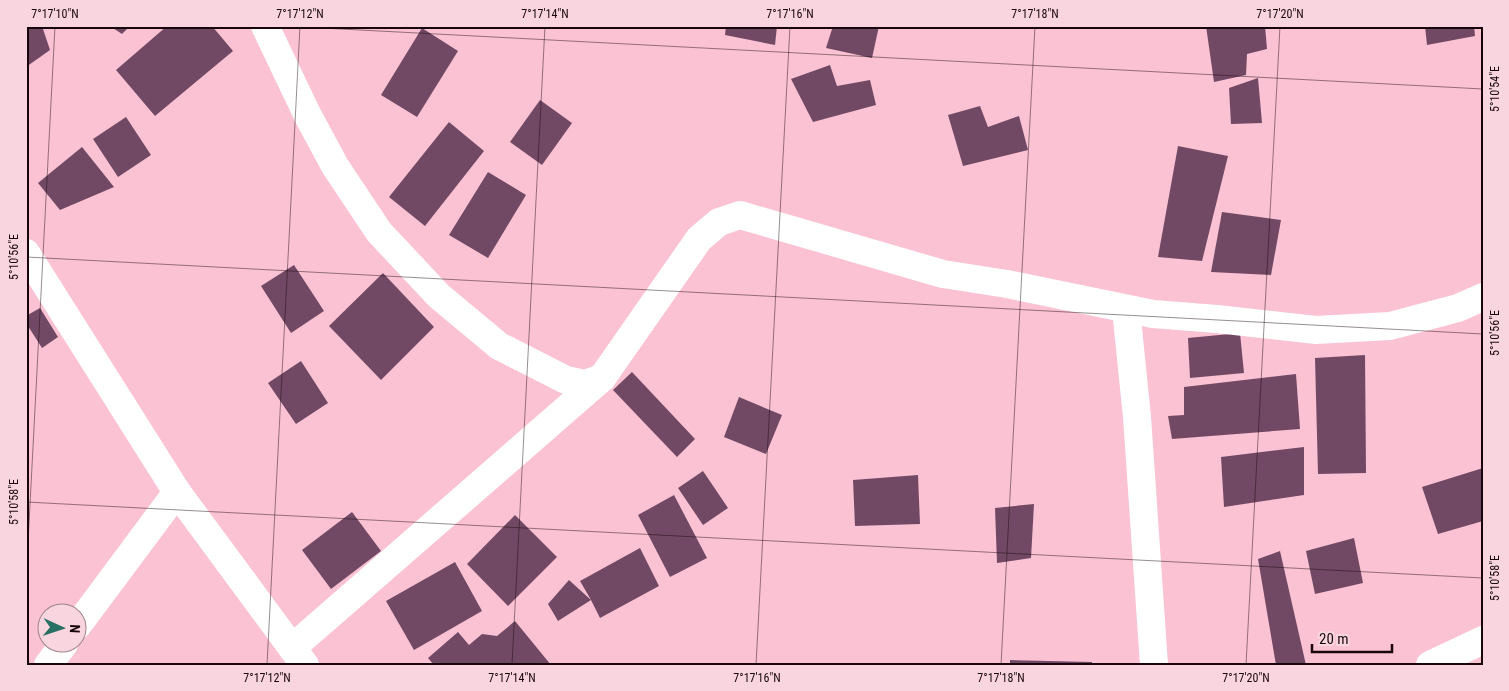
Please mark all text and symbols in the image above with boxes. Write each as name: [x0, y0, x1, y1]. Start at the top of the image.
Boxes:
text: 7°17'10"N: [31, 7, 79, 21]
text: 7°17'12"N: [276, 7, 324, 21]
text: 7°17'14"N: [521, 7, 569, 21]
text: 7°17'16"N: [766, 7, 814, 21]
text: 7°17'18"N: [1011, 7, 1059, 21]
text: 7°17'20"N: [1256, 7, 1304, 21]
text: 5°10'54"E: [1488, 66, 1502, 112]
text: 5°10'56"E: [7, 234, 21, 280]
text: 5°10'56"E: [1488, 310, 1502, 356]
text: 5°10'58"E: [7, 479, 21, 525]
text: 5°10'58"E: [1488, 555, 1502, 601]
north arrow: [38, 604, 88, 654]
scale bar: [1312, 621, 1392, 653]
text: N: [67, 624, 83, 633]
text: 20 m: [1319, 630, 1349, 648]
text: 7°17'12"N: [243, 671, 291, 685]
text: 7°17'14"N: [488, 671, 536, 685]
text: 7°17'16"N: [733, 671, 781, 685]
text: 7°17'18"N: [977, 671, 1025, 685]
text: 7°17'20"N: [1222, 671, 1270, 685]

